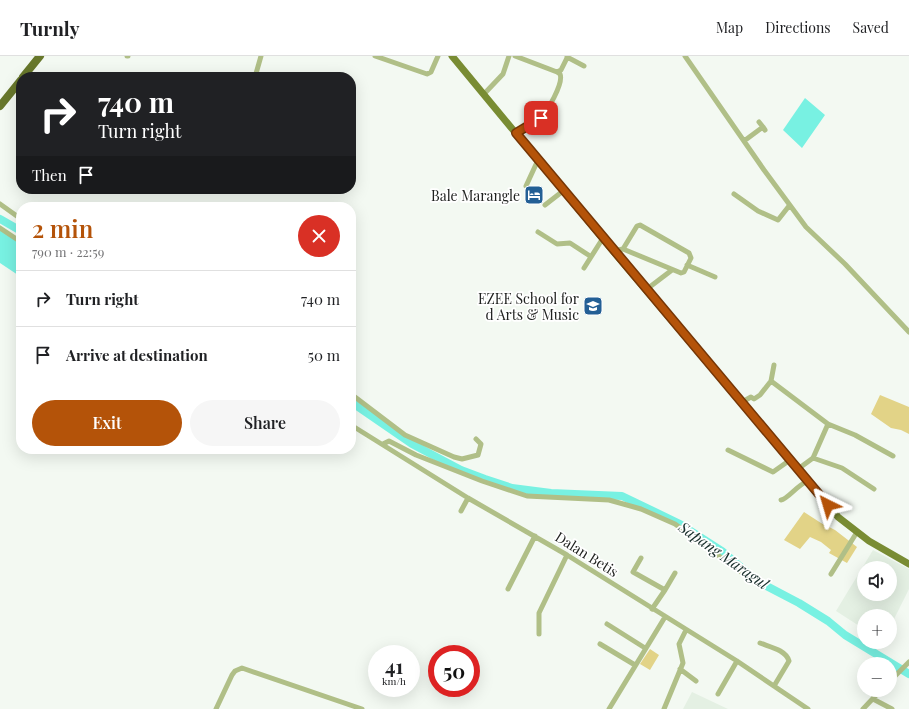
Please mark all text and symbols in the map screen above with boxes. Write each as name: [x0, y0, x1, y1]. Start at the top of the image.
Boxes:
text: Turnly: [20, 15, 80, 41]
text: Map: [716, 18, 743, 37]
text: Directions: [765, 18, 831, 37]
text: Saved: [853, 18, 889, 37]
text: 740 m: [98, 83, 174, 120]
icon: right: [32, 88, 84, 140]
pin: [524, 101, 558, 135]
icon: arrive: [530, 107, 552, 129]
text: Turn right: [98, 119, 181, 143]
icon: arrive: [75, 164, 97, 186]
text: Then: [32, 165, 67, 185]
hotel icon: Bale Marangle: [523, 184, 545, 206]
place label: Bale Marangle: [431, 186, 520, 205]
text: 2 min: [32, 212, 93, 244]
button: close: [298, 215, 340, 257]
text: 790 m · 22:59: [32, 243, 104, 260]
icon: right: [32, 288, 54, 310]
text: Turn right: [66, 289, 139, 309]
text: 740 m: [301, 289, 340, 309]
place label: EZEE School for d Arts & Music: [478, 289, 580, 324]
school or university icon: EZEE School for d Arts & Music: [582, 295, 604, 317]
icon: arrive: [32, 344, 54, 366]
text: Arrive at destination: [66, 345, 208, 365]
text: 50 m: [308, 345, 340, 365]
button: Exit: [32, 400, 182, 446]
button: Share: [190, 400, 340, 446]
position arrow: [807, 484, 849, 526]
water label: Sapang Maragul: [674, 516, 774, 594]
street label: Dalan Betis: [552, 527, 622, 581]
map controls: [857, 561, 897, 697]
button: sound: [857, 561, 897, 601]
button: +: [857, 609, 897, 649]
speed limit sign: 50: [428, 645, 480, 697]
text: 41: [385, 652, 403, 679]
button: −: [857, 657, 897, 697]
text: km/h: [382, 674, 406, 688]

